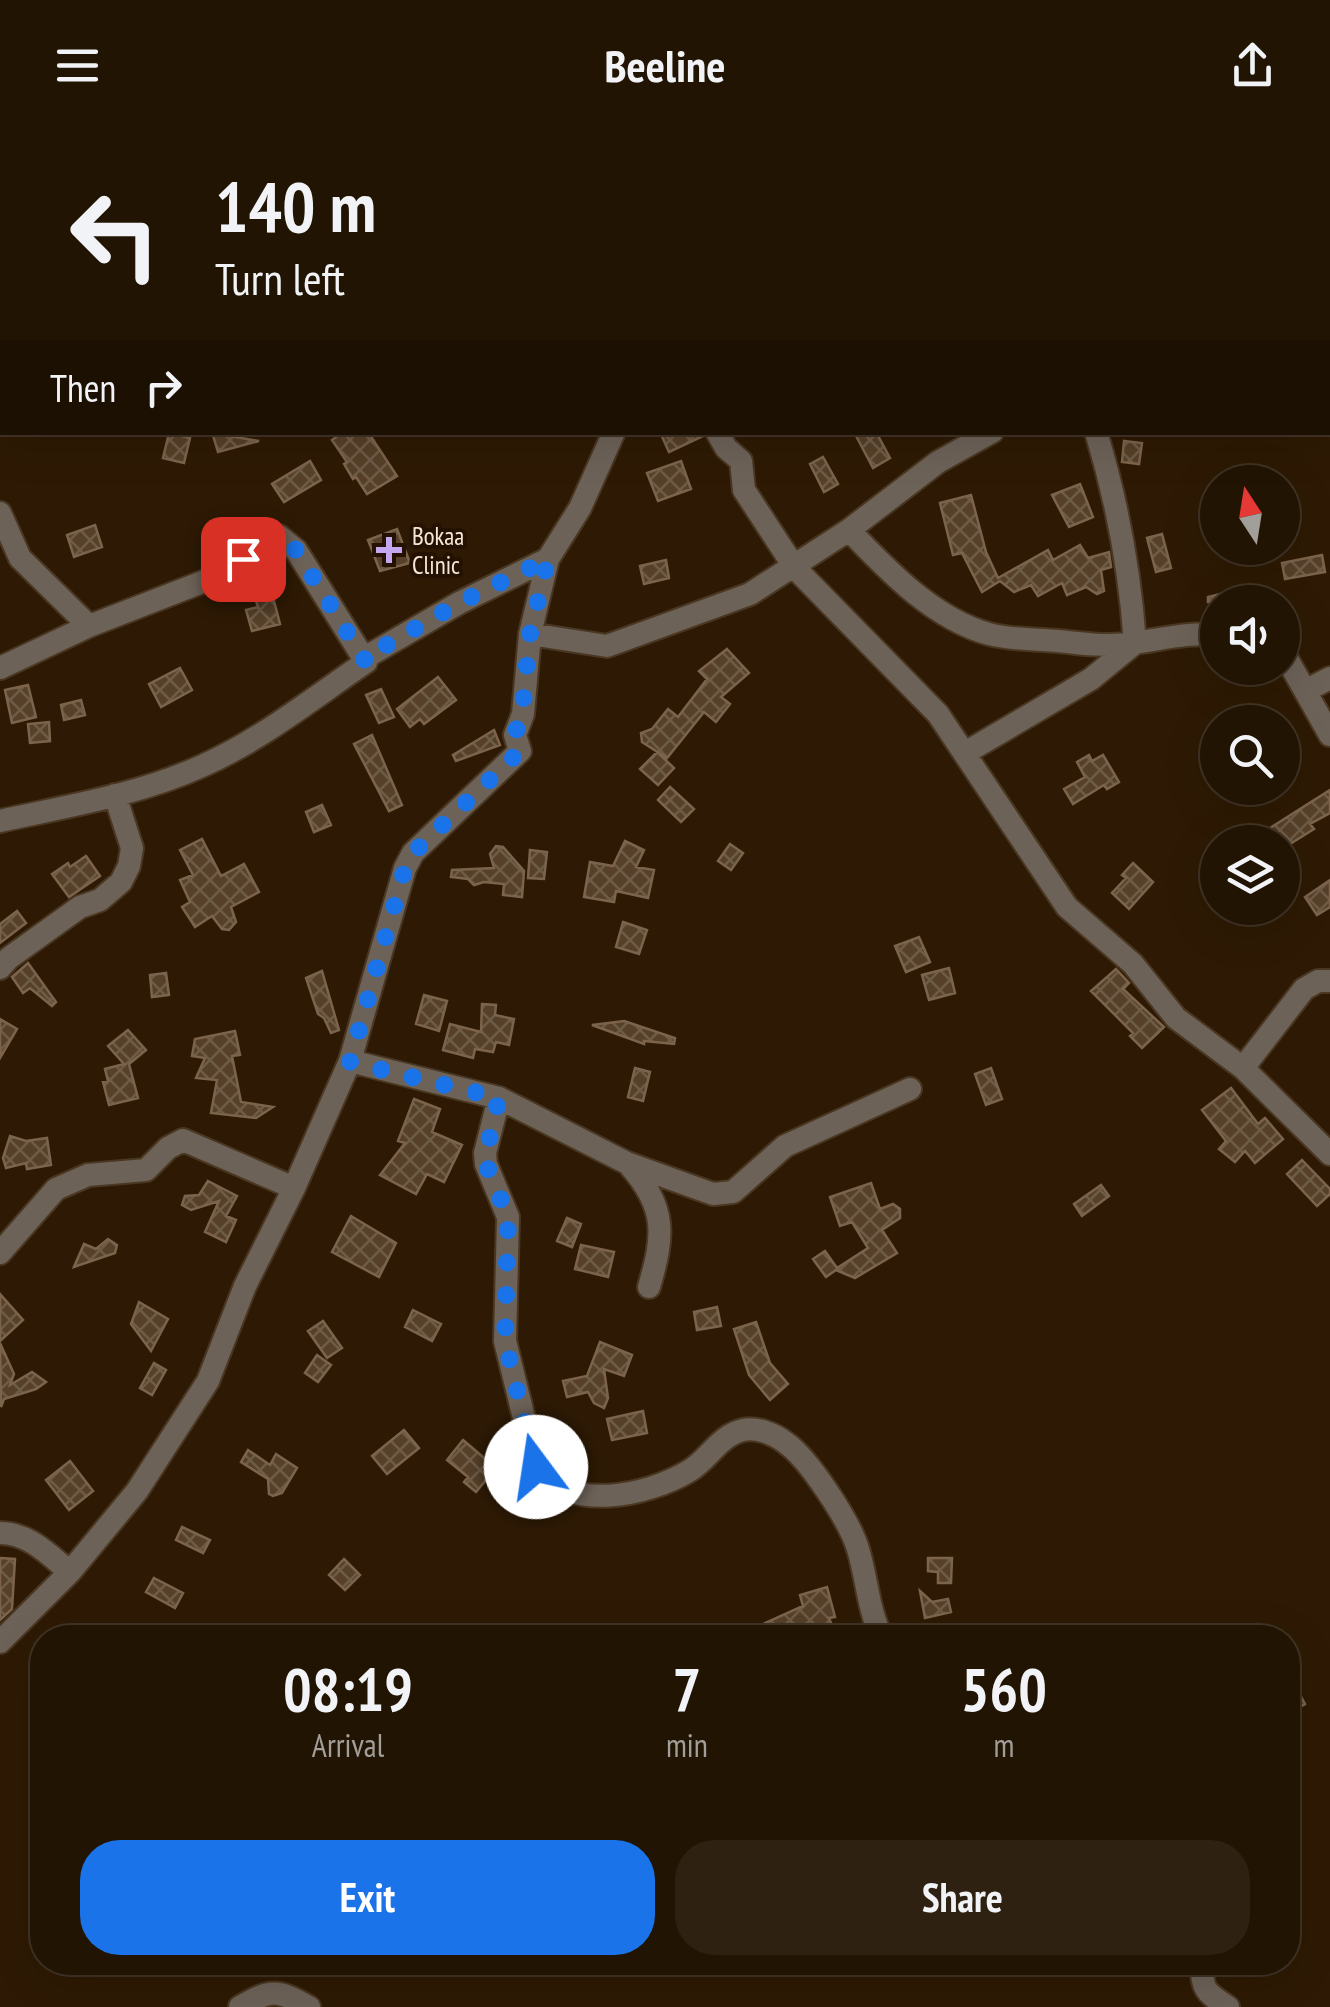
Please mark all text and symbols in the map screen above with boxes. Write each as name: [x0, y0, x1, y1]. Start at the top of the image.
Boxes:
text: Beeline: [604, 36, 726, 94]
icon: menu: [50, 38, 105, 93]
icon: share: [1225, 38, 1280, 93]
text: 140 m: [215, 161, 376, 251]
icon: left: [50, 170, 180, 300]
text: Turn left: [215, 249, 345, 307]
icon: right: [136, 360, 191, 415]
text: Then: [50, 363, 116, 412]
north arrow: [1200, 465, 1300, 565]
map controls: [1200, 465, 1300, 925]
pin: [201, 517, 286, 602]
place label: Bokaa Clinic: [412, 520, 464, 581]
icon: arrive: [216, 532, 271, 587]
marker: Bokaa Clinic: [376, 537, 402, 563]
button: sound: [1200, 585, 1300, 685]
button: search: [1200, 705, 1300, 805]
button: layers: [1200, 825, 1300, 925]
position arrow: [484, 1415, 588, 1519]
text: 08:19: [283, 1650, 413, 1728]
text: 7: [673, 1650, 701, 1728]
text: 560: [961, 1650, 1047, 1728]
text: Arrival: [312, 1724, 384, 1766]
text: min: [666, 1724, 708, 1766]
text: m: [993, 1724, 1014, 1766]
button: Exit: [80, 1840, 655, 1955]
button: Share: [675, 1840, 1250, 1955]

